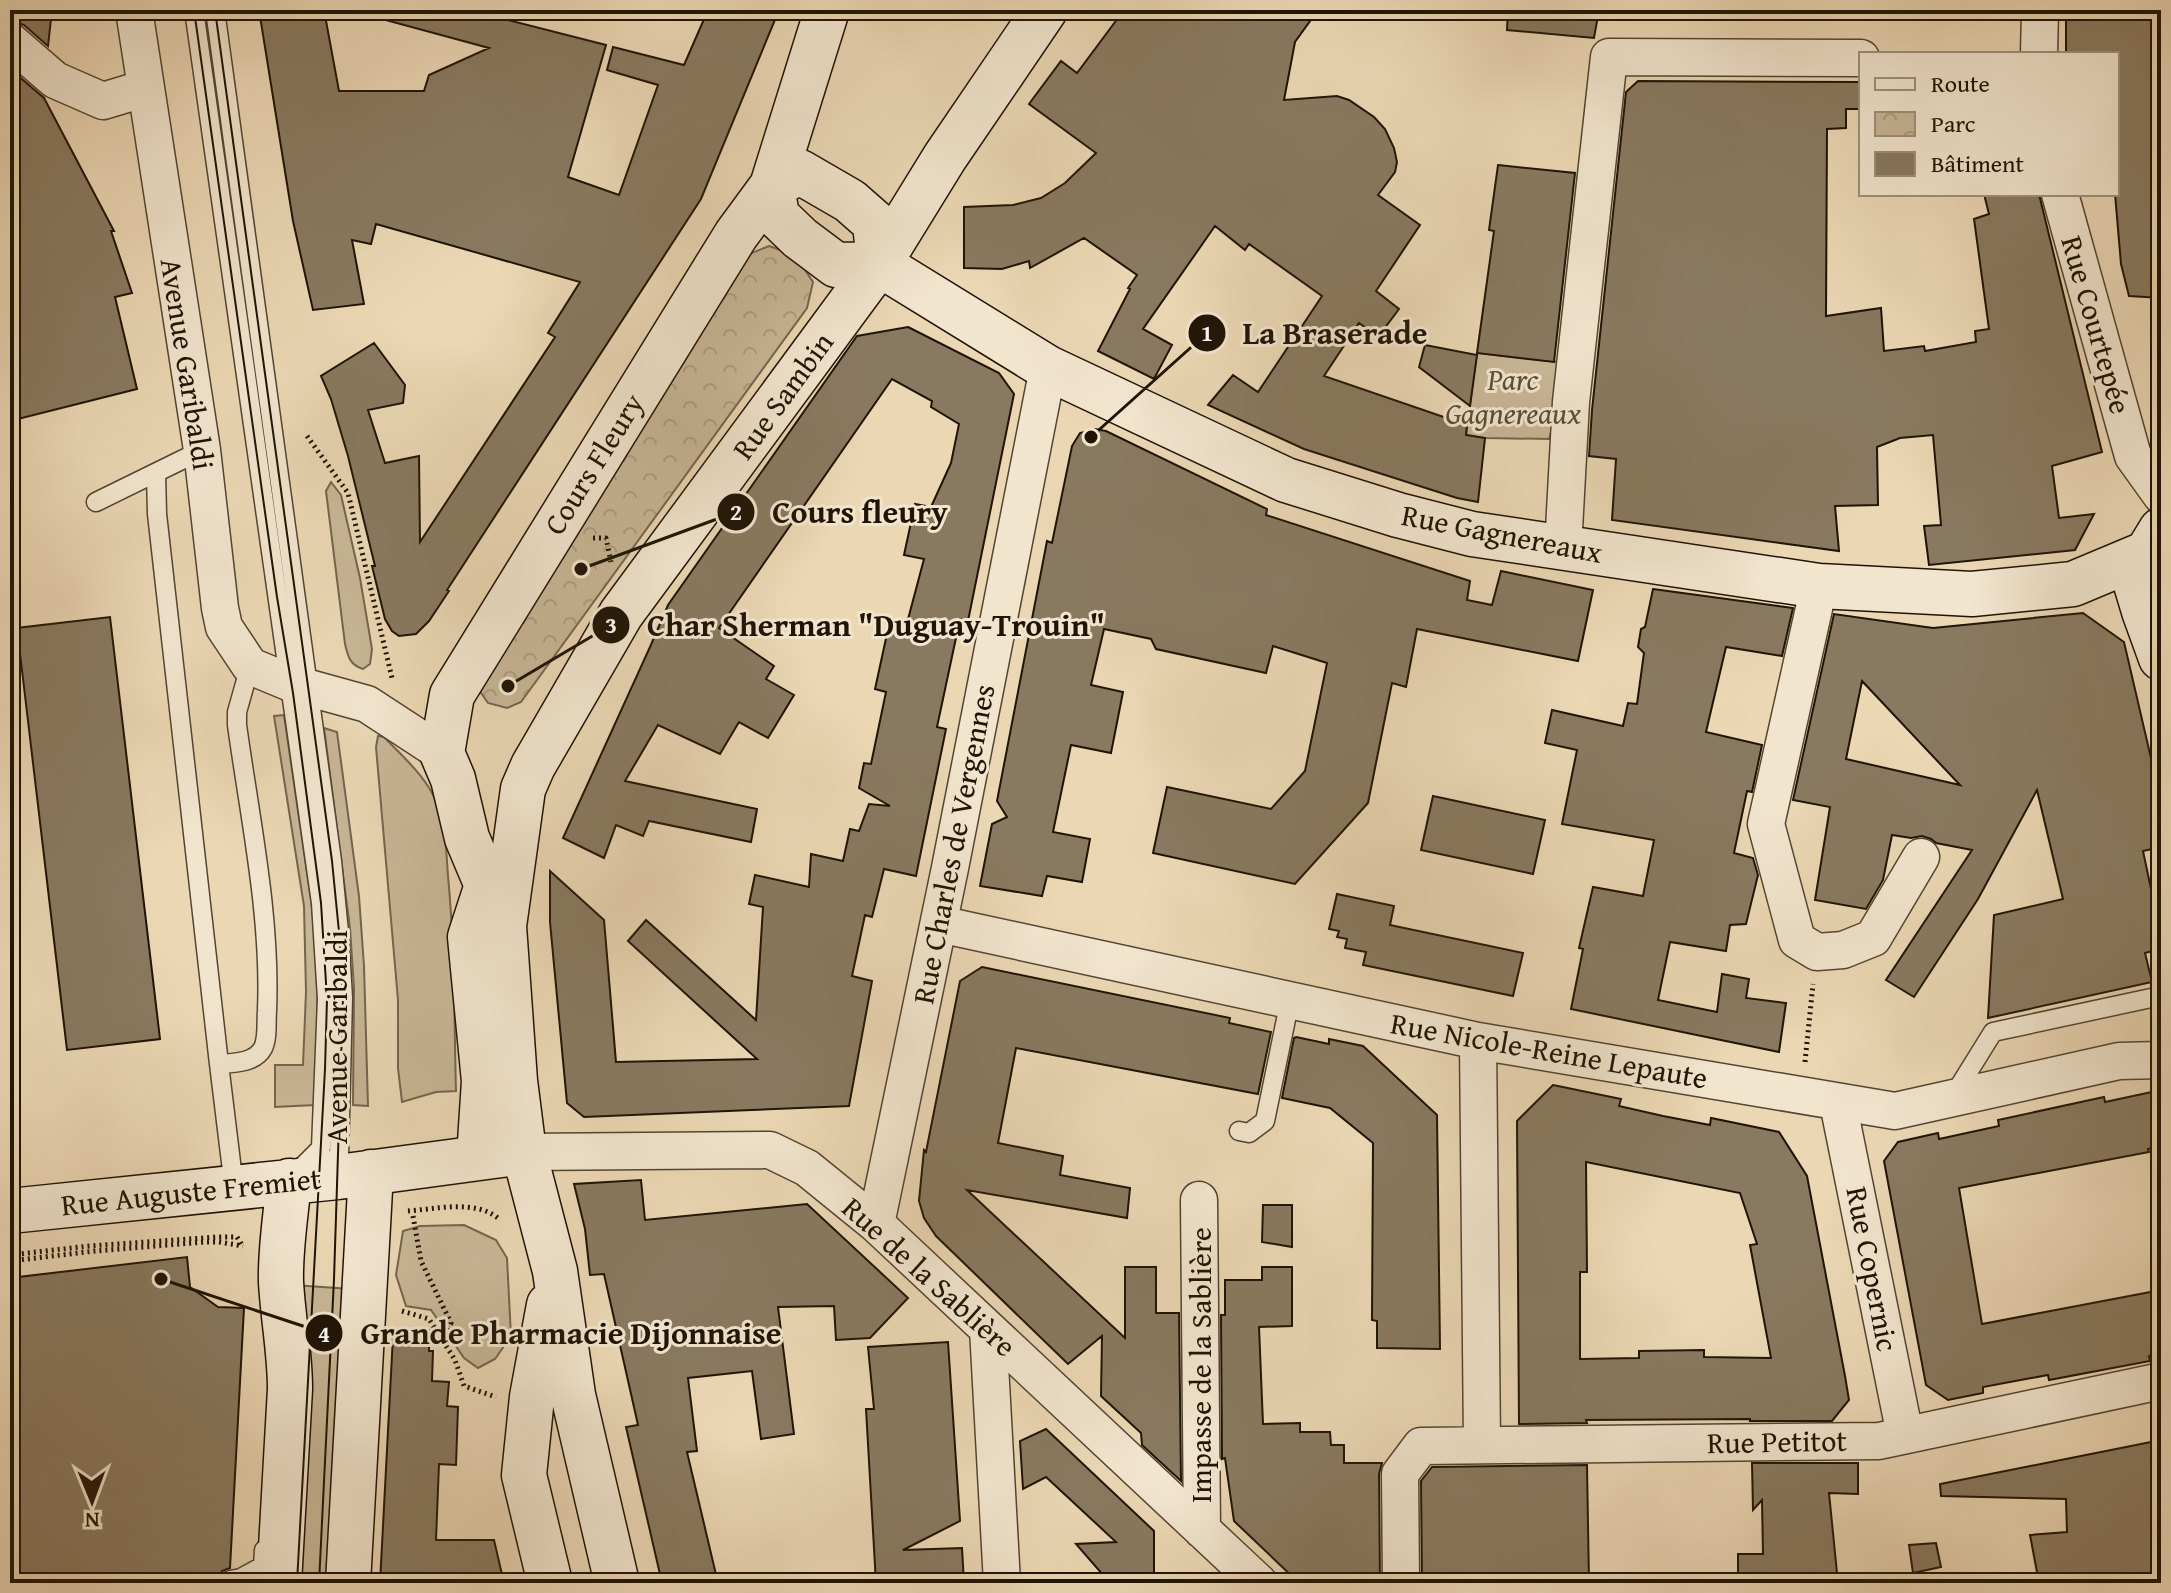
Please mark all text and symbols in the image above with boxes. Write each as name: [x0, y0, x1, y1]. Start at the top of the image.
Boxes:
legend: [1859, 52, 2119, 196]
text: Route: [1931, 66, 1990, 101]
text: Parc: [1931, 106, 1976, 141]
text: Bâtiment: [1931, 146, 2025, 181]
street label: Rue Courtepée: [2051, 231, 2143, 419]
street label: Avenue Garibaldi: [150, 255, 226, 473]
callout: La Braserade: [1187, 305, 1444, 361]
text: La Braserade: [1242, 309, 1428, 356]
text: 1: [1201, 315, 1213, 350]
street label: Rue Sambin: [721, 322, 844, 468]
park label: Parc Gagnereaux: [1445, 357, 1581, 435]
street label: Cours Fleury: [532, 384, 654, 543]
callout: Cours fleury: [716, 484, 964, 540]
text: Cours fleury: [772, 488, 948, 535]
street label: Rue Gagnereaux: [1398, 492, 1607, 574]
text: 2: [730, 494, 742, 529]
callout: Char Sherman "Duguay-Trouin": [591, 597, 1121, 653]
text: Char Sherman "Duguay-Trouin": [647, 601, 1105, 648]
text: 3: [605, 607, 617, 642]
street label: Rue Charles de Vergennes: [900, 680, 1006, 1007]
street label: Avenue Garibaldi: [314, 930, 358, 1144]
street label: Rue Nicole-Reine Lepaute: [1387, 1000, 1711, 1100]
street label: Rue Auguste Fremiet: [59, 1155, 323, 1227]
street label: Rue Copernic: [1835, 1183, 1911, 1355]
street label: Rue de la Sablière: [833, 1186, 1027, 1367]
street label: Impasse de la Sablière: [1178, 1227, 1222, 1503]
callout: Grande Pharmacie Dijonnaise: [304, 1305, 797, 1361]
text: Grande Pharmacie Dijonnaise: [360, 1309, 782, 1356]
text: 4: [318, 1316, 330, 1351]
street label: Rue Petitot: [1707, 1418, 1848, 1464]
north arrow: [52, 1461, 132, 1541]
text: N: [84, 1505, 100, 1537]

